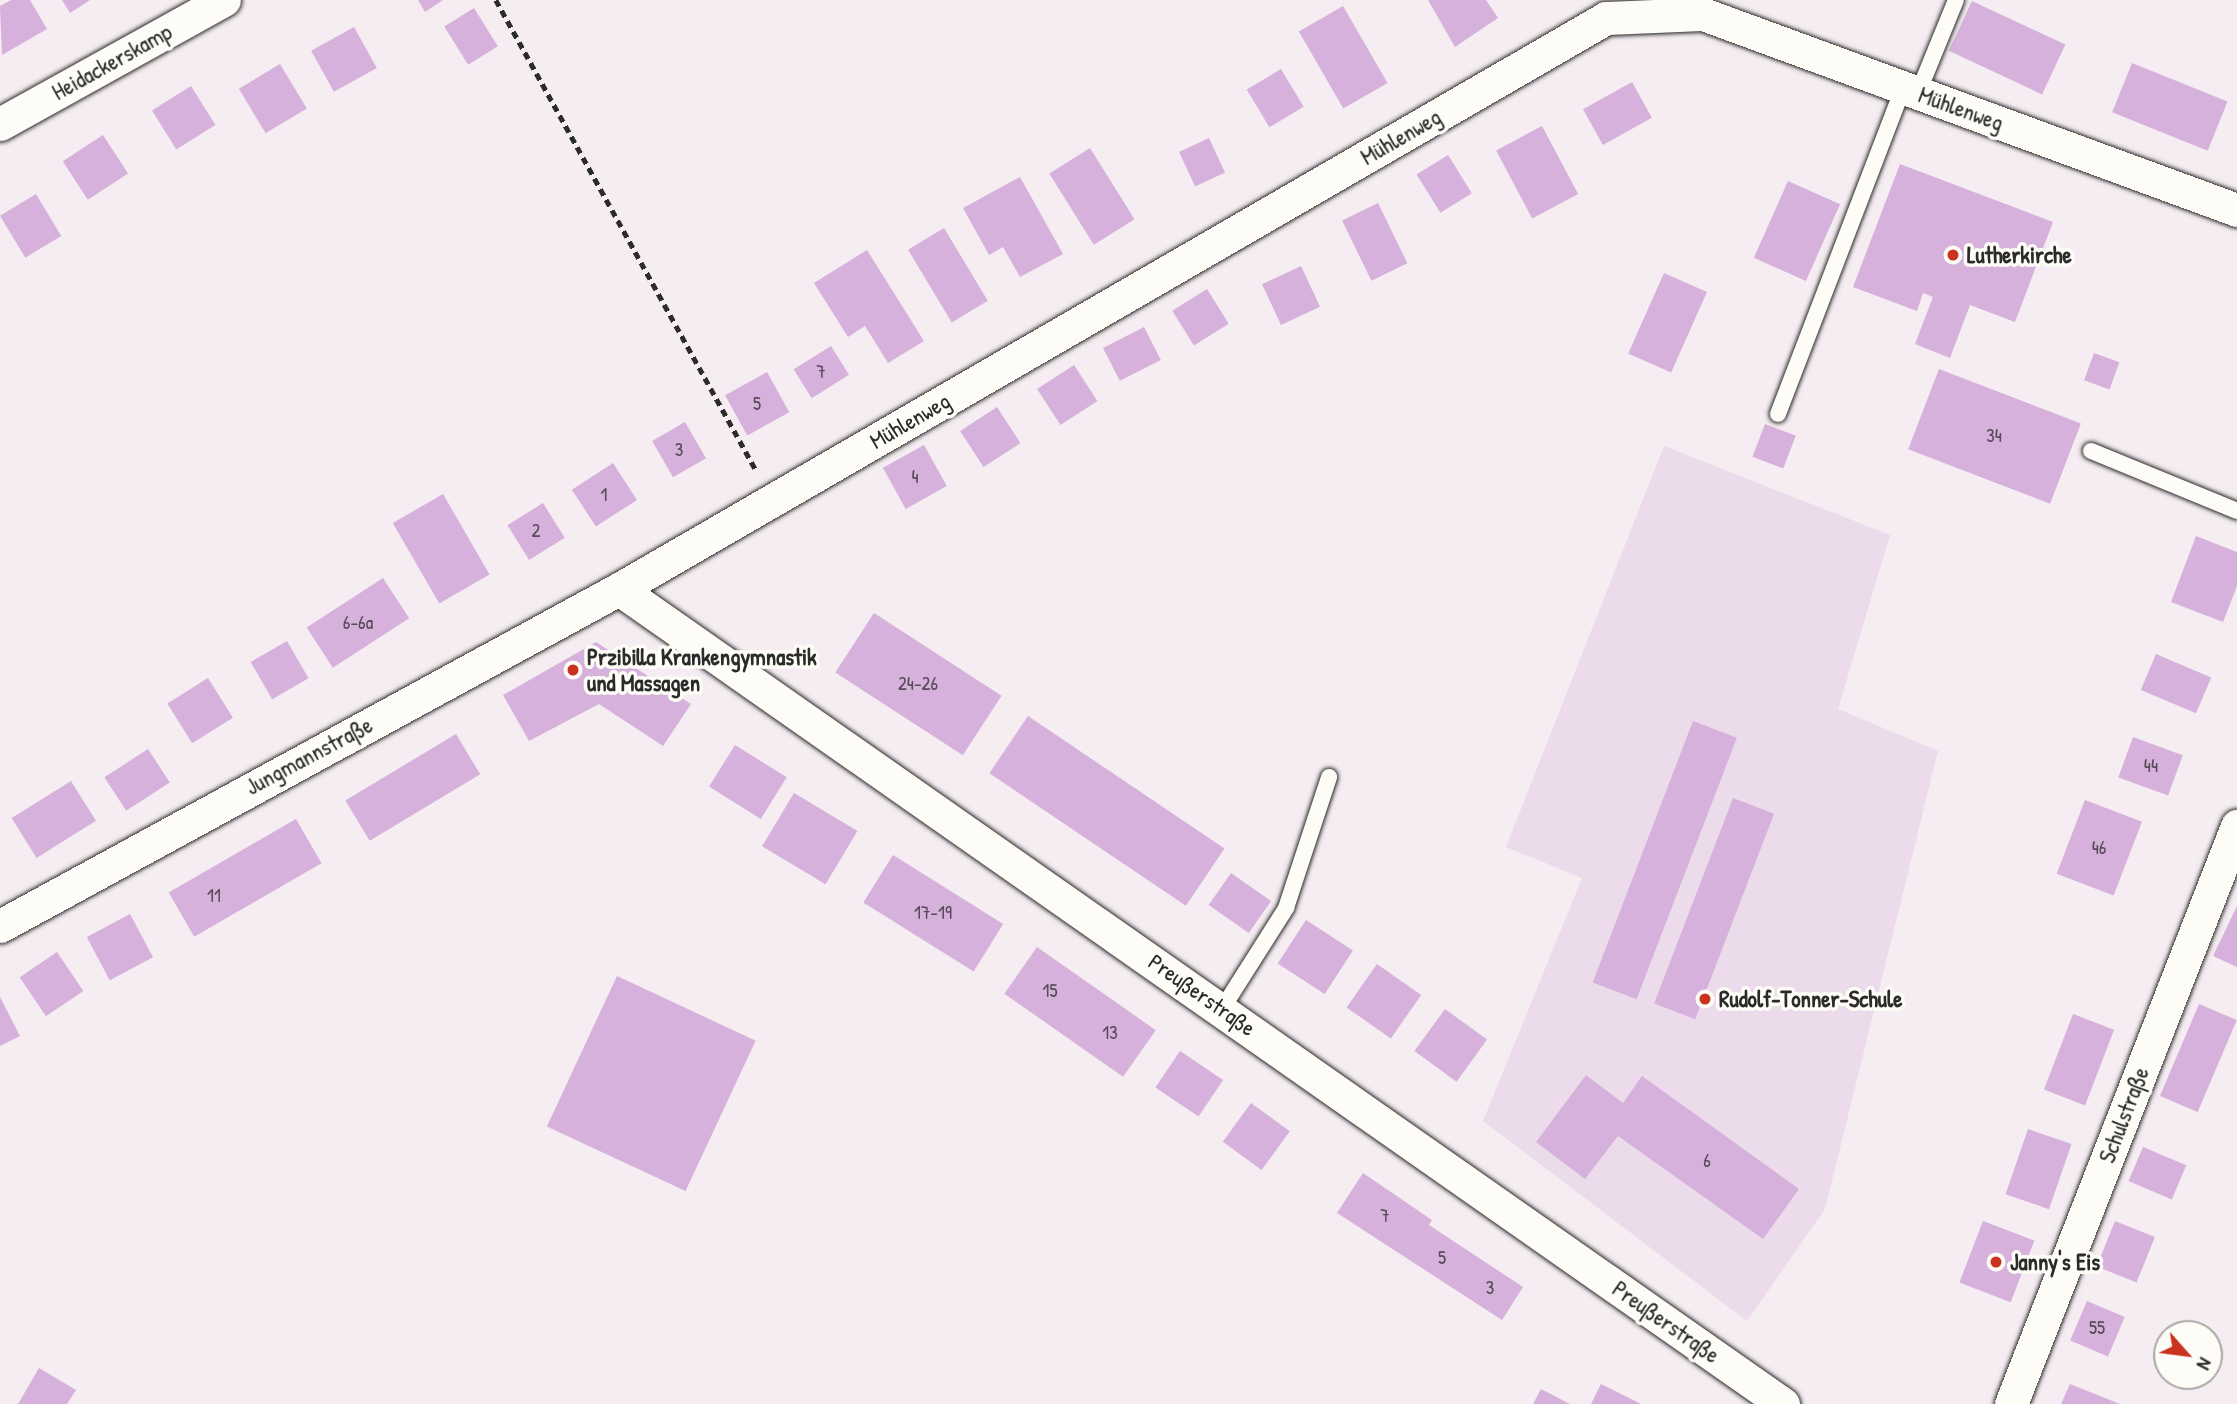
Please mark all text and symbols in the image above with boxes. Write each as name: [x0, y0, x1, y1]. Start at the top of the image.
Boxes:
street label: Heidackerskamp: [47, 18, 177, 106]
street label: Mühlenweg: [1915, 81, 2007, 137]
street label: Mühlenweg: [1356, 103, 1446, 171]
place label: Lutherkirche: [1967, 241, 2072, 269]
marker: Lutherkirche: [1945, 247, 1961, 263]
house number: 7: [816, 361, 826, 383]
street label: Mühlenweg: [865, 387, 955, 455]
house number: 5: [753, 393, 761, 415]
house number: 34: [1986, 425, 2002, 447]
house number: 3: [675, 439, 683, 461]
house number: 4: [911, 466, 919, 488]
house number: 1: [601, 484, 607, 506]
house number: 2: [532, 520, 540, 542]
house number: 6-6a: [343, 612, 373, 634]
place label: Przibilla Krankengymnastik und Massagen: [587, 643, 817, 697]
marker: Przibilla Krankengymnastik und Massagen: [565, 662, 581, 678]
house number: 24-26: [898, 673, 938, 695]
street label: Jungmannstraße: [241, 711, 377, 801]
house number: 44: [2144, 755, 2158, 777]
house number: 46: [2092, 837, 2106, 859]
house number: 11: [207, 885, 221, 907]
house number: 17-19: [914, 902, 952, 924]
street label: Preußerstraße: [1143, 948, 1261, 1042]
house number: 15: [1043, 980, 1057, 1002]
place label: Rudolf-Tonner-Schule: [1719, 985, 1902, 1013]
marker: Rudolf-Tonner-Schule: [1697, 991, 1713, 1007]
house number: 13: [1102, 1022, 1118, 1044]
street label: Schulstraße: [2093, 1063, 2155, 1167]
house number: 6: [1703, 1150, 1711, 1172]
house number: 7: [1380, 1205, 1390, 1227]
house number: 5: [1438, 1247, 1446, 1269]
place label: Janny's Eis: [2010, 1248, 2100, 1276]
marker: Janny's Eis: [1988, 1254, 2004, 1270]
street label: Preußerstraße: [1607, 1275, 1725, 1369]
house number: 3: [1486, 1277, 1494, 1299]
house number: 55: [2089, 1317, 2105, 1339]
north arrow: [2153, 1320, 2223, 1390]
text: N: [2191, 1353, 2219, 1374]

